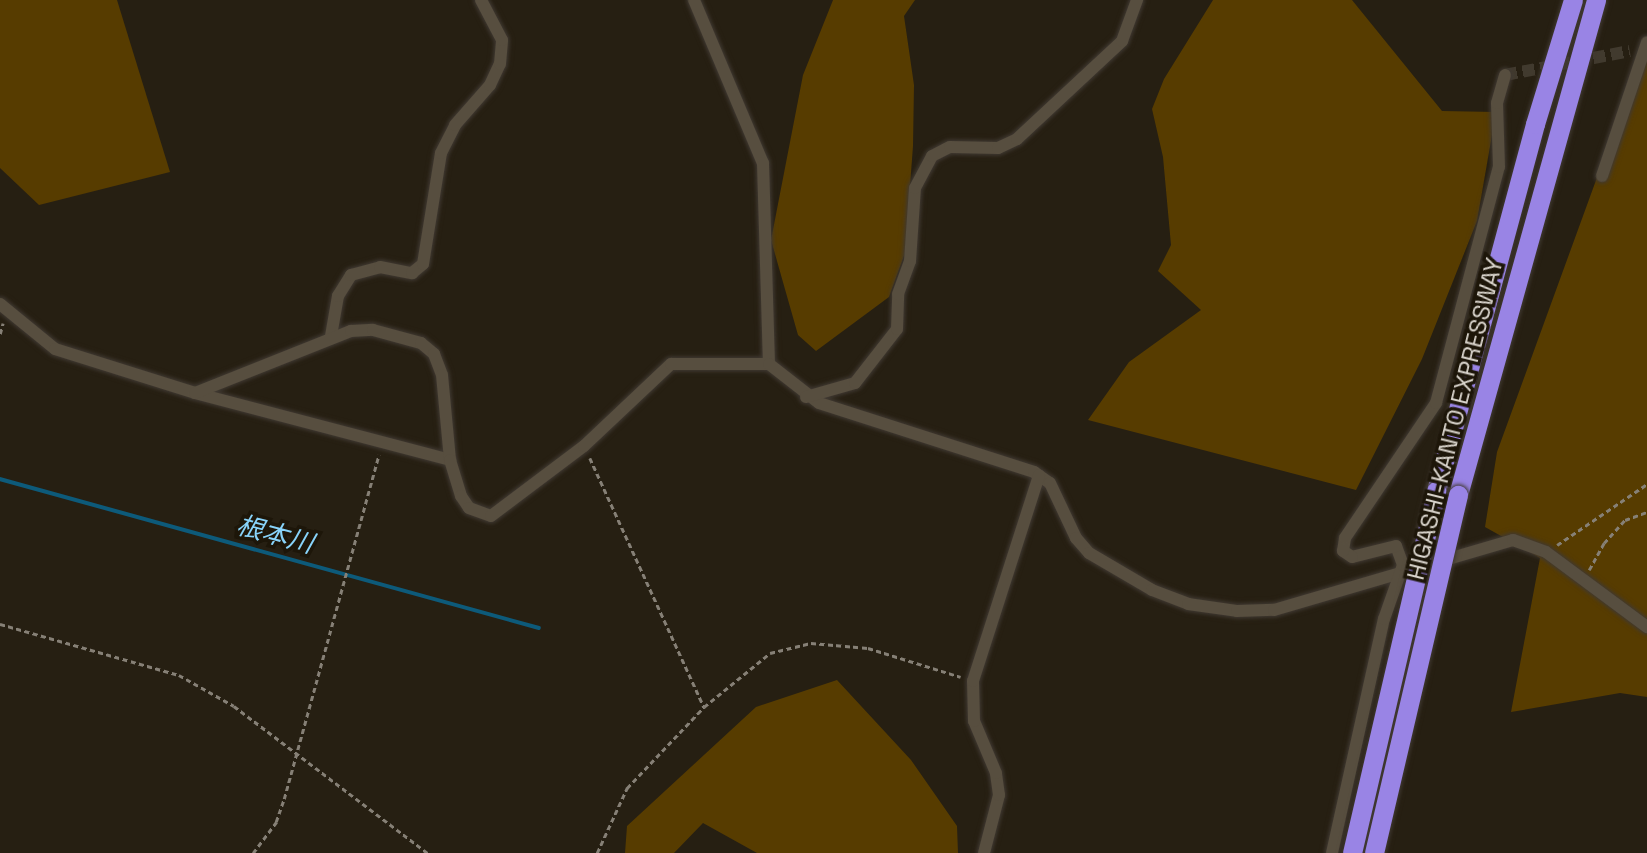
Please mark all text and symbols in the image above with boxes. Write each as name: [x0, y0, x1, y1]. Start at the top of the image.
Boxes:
street label: HIGASHI-KANTO EXPRESSWAY: [1401, 255, 1509, 583]
water label: 根本川: [233, 510, 317, 560]

